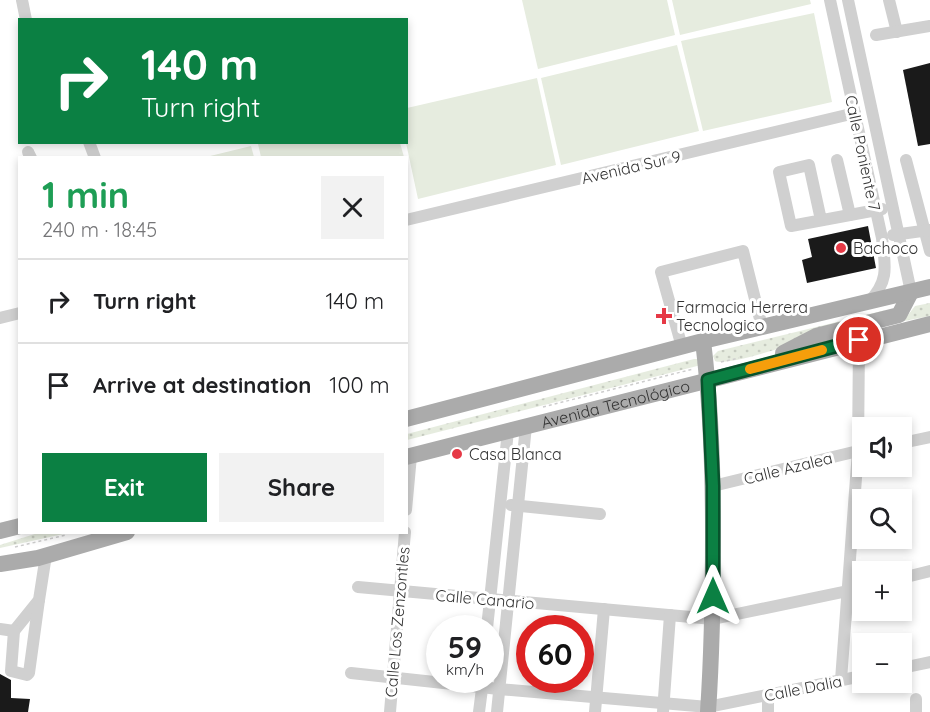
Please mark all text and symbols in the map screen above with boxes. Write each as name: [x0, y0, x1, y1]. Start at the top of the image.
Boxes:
text: 140 m: [141, 38, 258, 91]
icon: right: [42, 42, 120, 120]
text: Turn right: [141, 90, 260, 124]
street label: Calle Poniente 7: [841, 93, 885, 213]
street label: Avenida Sur 9: [579, 146, 683, 188]
text: 1 min: [42, 172, 129, 217]
button: close: [321, 176, 384, 239]
text: 240 m · 18:45: [42, 217, 157, 242]
place label: Bachoco: [853, 238, 918, 258]
marker: Bachoco: [834, 241, 848, 255]
icon: right: [42, 285, 75, 318]
text: Turn right: [93, 287, 197, 315]
text: 140 m: [325, 287, 384, 315]
place label: Farmacia Herrera Tecnologico: [676, 297, 808, 335]
marker: Farmacia Herrera Tecnologico: [657, 309, 671, 323]
pin: [833, 314, 884, 365]
icon: arrive: [842, 323, 875, 356]
icon: arrive: [42, 369, 75, 402]
text: Arrive at destination: [93, 371, 311, 399]
text: 100 m: [329, 371, 390, 399]
street label: Avenida Tecnológico: [539, 375, 692, 432]
map controls: [852, 417, 912, 693]
button: sound: [852, 417, 912, 477]
place label: Casa Blanca: [469, 444, 562, 464]
marker: Casa Blanca: [450, 447, 464, 461]
street label: Calle Azalea: [742, 447, 834, 489]
button: Exit: [42, 453, 207, 522]
button: Share: [219, 453, 384, 522]
button: search: [852, 489, 912, 549]
street label: Calle Los Zenzontles: [380, 546, 414, 698]
button: +: [852, 561, 912, 621]
position arrow: [681, 564, 745, 628]
street label: Calle Canario: [435, 585, 535, 613]
speed limit sign: 60: [516, 615, 594, 693]
text: 59: [448, 628, 482, 666]
button: −: [852, 633, 912, 693]
text: km/h: [446, 660, 484, 679]
street label: Calle Dalia: [762, 671, 844, 705]

